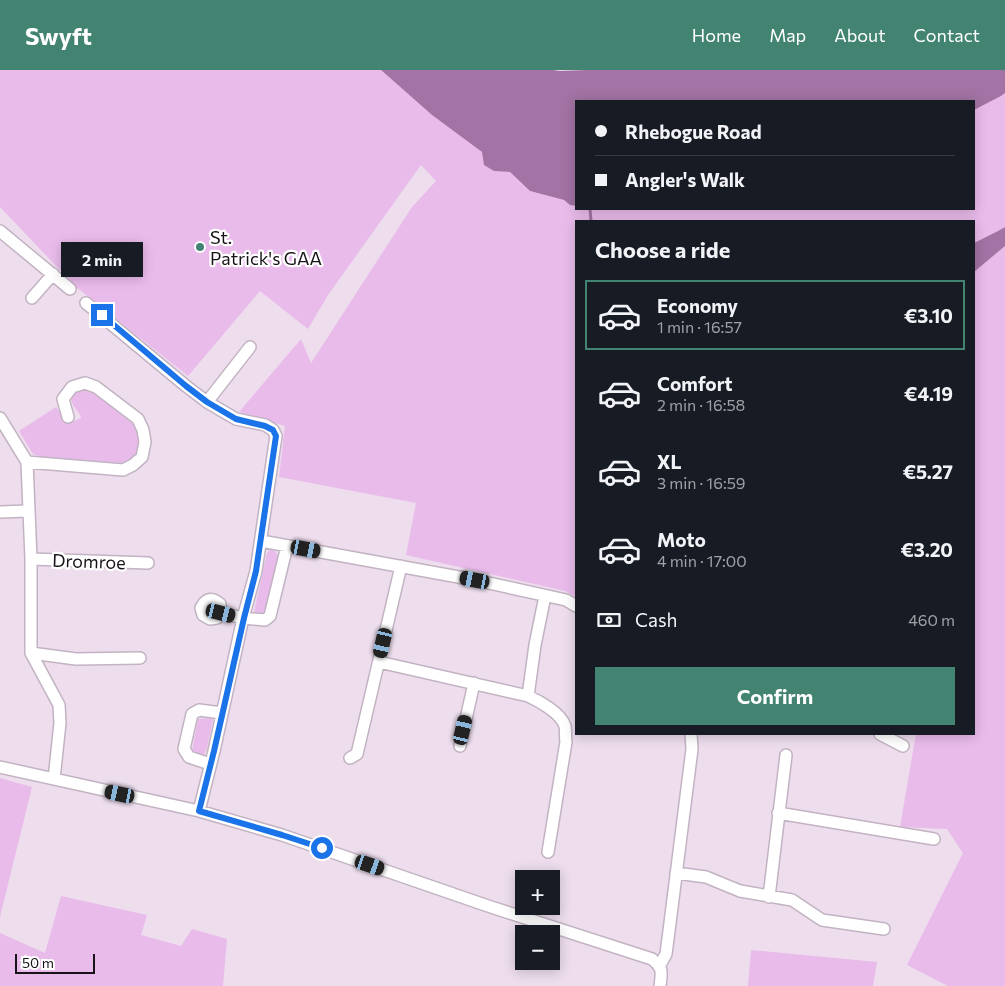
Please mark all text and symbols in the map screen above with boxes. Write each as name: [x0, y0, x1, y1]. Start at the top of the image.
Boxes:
text: Swyft: [25, 21, 92, 50]
text: Home: [692, 24, 741, 46]
text: Map: [769, 24, 806, 46]
text: About: [834, 24, 886, 46]
text: Contact: [914, 24, 980, 46]
text: Rhebogue Road: [625, 120, 762, 143]
text: Angler's Walk: [625, 168, 745, 191]
place label: St. Patrick's GAA: [210, 226, 322, 269]
text: Choose a ride: [595, 236, 730, 263]
marker: St. Patrick's GAA: [194, 241, 206, 253]
callout: 2 min: [61, 242, 143, 278]
text: 2 min: [82, 250, 122, 269]
icon: car: [597, 293, 642, 338]
text: Economy: [657, 294, 738, 317]
route end: [91, 304, 113, 326]
text: €3.10: [904, 304, 953, 327]
text: 1 min · 16:57: [657, 317, 742, 336]
icon: car: [597, 371, 642, 416]
text: Comfort: [657, 372, 733, 395]
text: €4.19: [904, 382, 953, 405]
text: 2 min · 16:58: [657, 395, 745, 414]
icon: car: [597, 449, 642, 494]
text: XL: [657, 450, 682, 473]
text: €5.27: [903, 460, 953, 483]
text: 3 min · 16:59: [657, 473, 746, 492]
icon: car: [597, 527, 642, 572]
text: Moto: [657, 528, 706, 551]
text: €3.20: [900, 538, 953, 561]
car: [289, 539, 322, 559]
street label: Dromroe: [52, 549, 126, 573]
text: 4 min · 17:00: [657, 551, 747, 570]
car: [458, 570, 491, 590]
car: [204, 602, 237, 624]
icon: cash: [595, 606, 623, 634]
text: Cash: [635, 608, 677, 631]
text: 460 m: [908, 610, 955, 629]
car: [372, 627, 393, 659]
button: Confirm: [595, 667, 955, 725]
car: [452, 714, 473, 746]
car: [103, 784, 136, 804]
route start: [311, 837, 333, 859]
car: [353, 853, 386, 877]
map controls: [515, 870, 560, 970]
button: +: [515, 870, 560, 915]
button: −: [515, 925, 560, 970]
scale bar: [15, 951, 95, 974]
text: 50 m: [22, 954, 54, 971]

